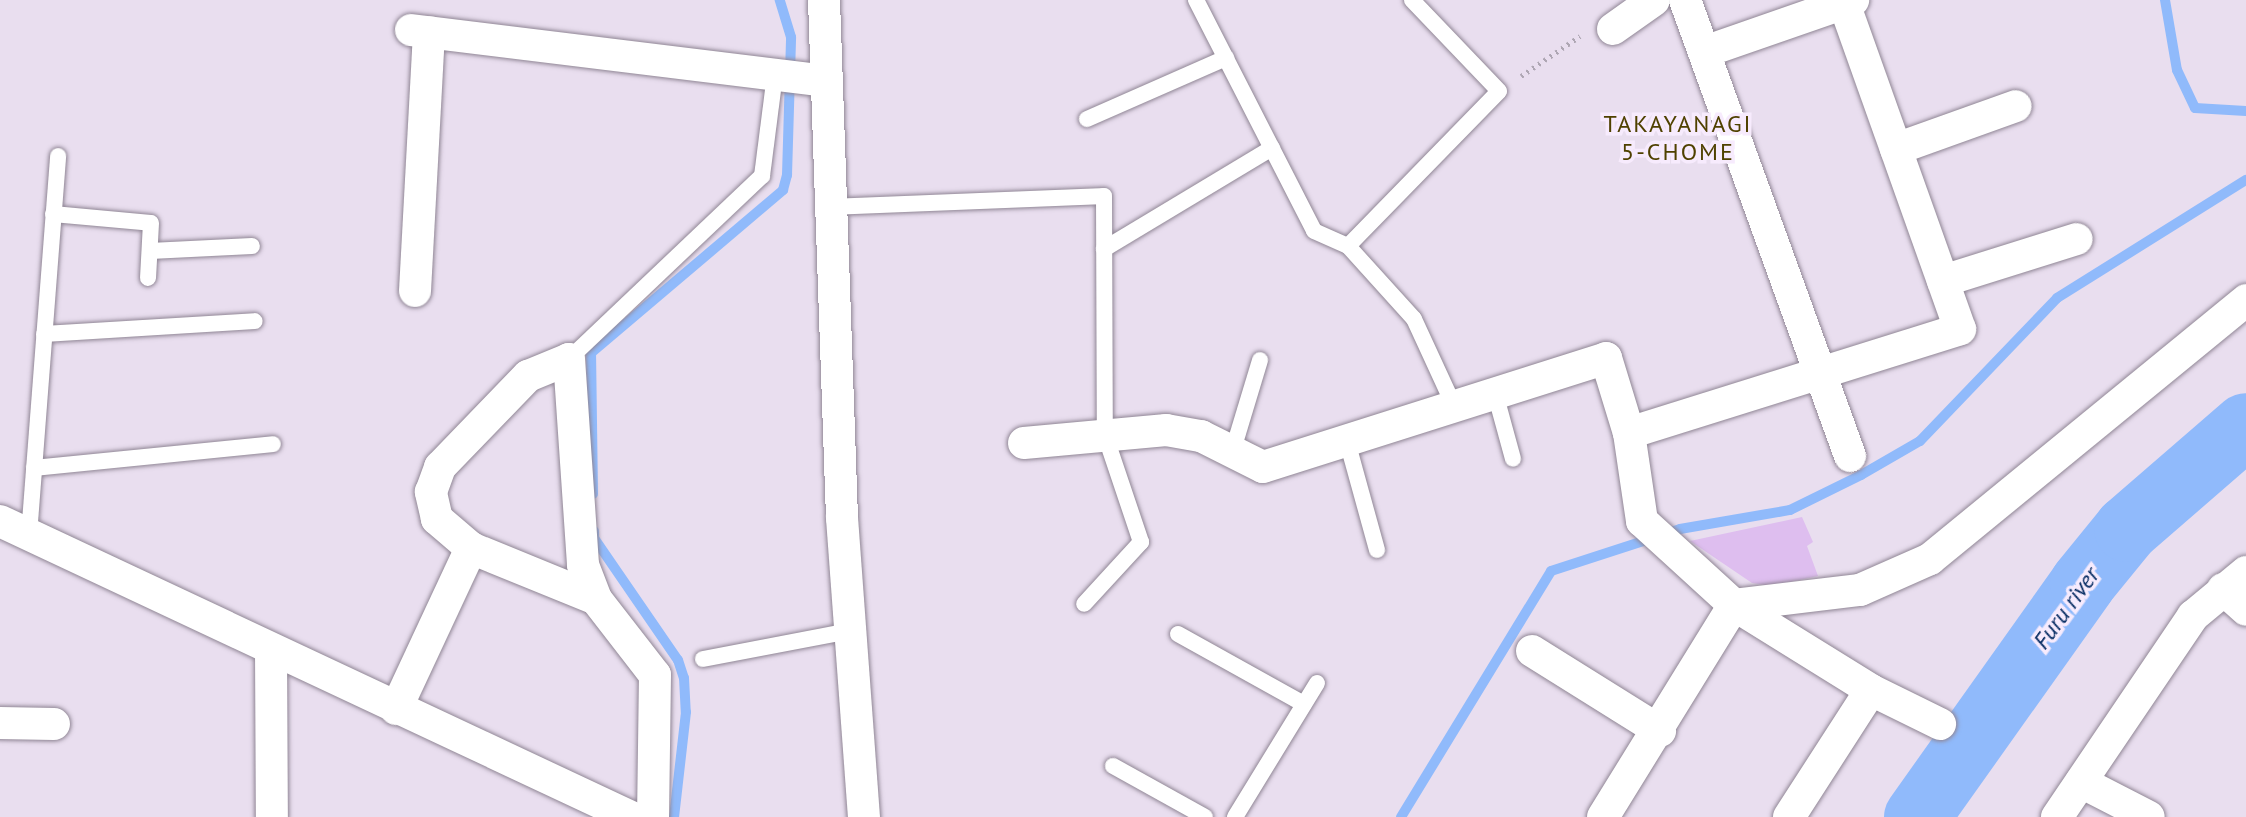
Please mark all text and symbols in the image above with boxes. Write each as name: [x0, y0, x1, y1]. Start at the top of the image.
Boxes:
district label: TAKAYANAGI 5-CHOME: [1605, 110, 1751, 166]
water label: Furu river: [2027, 562, 2105, 654]

